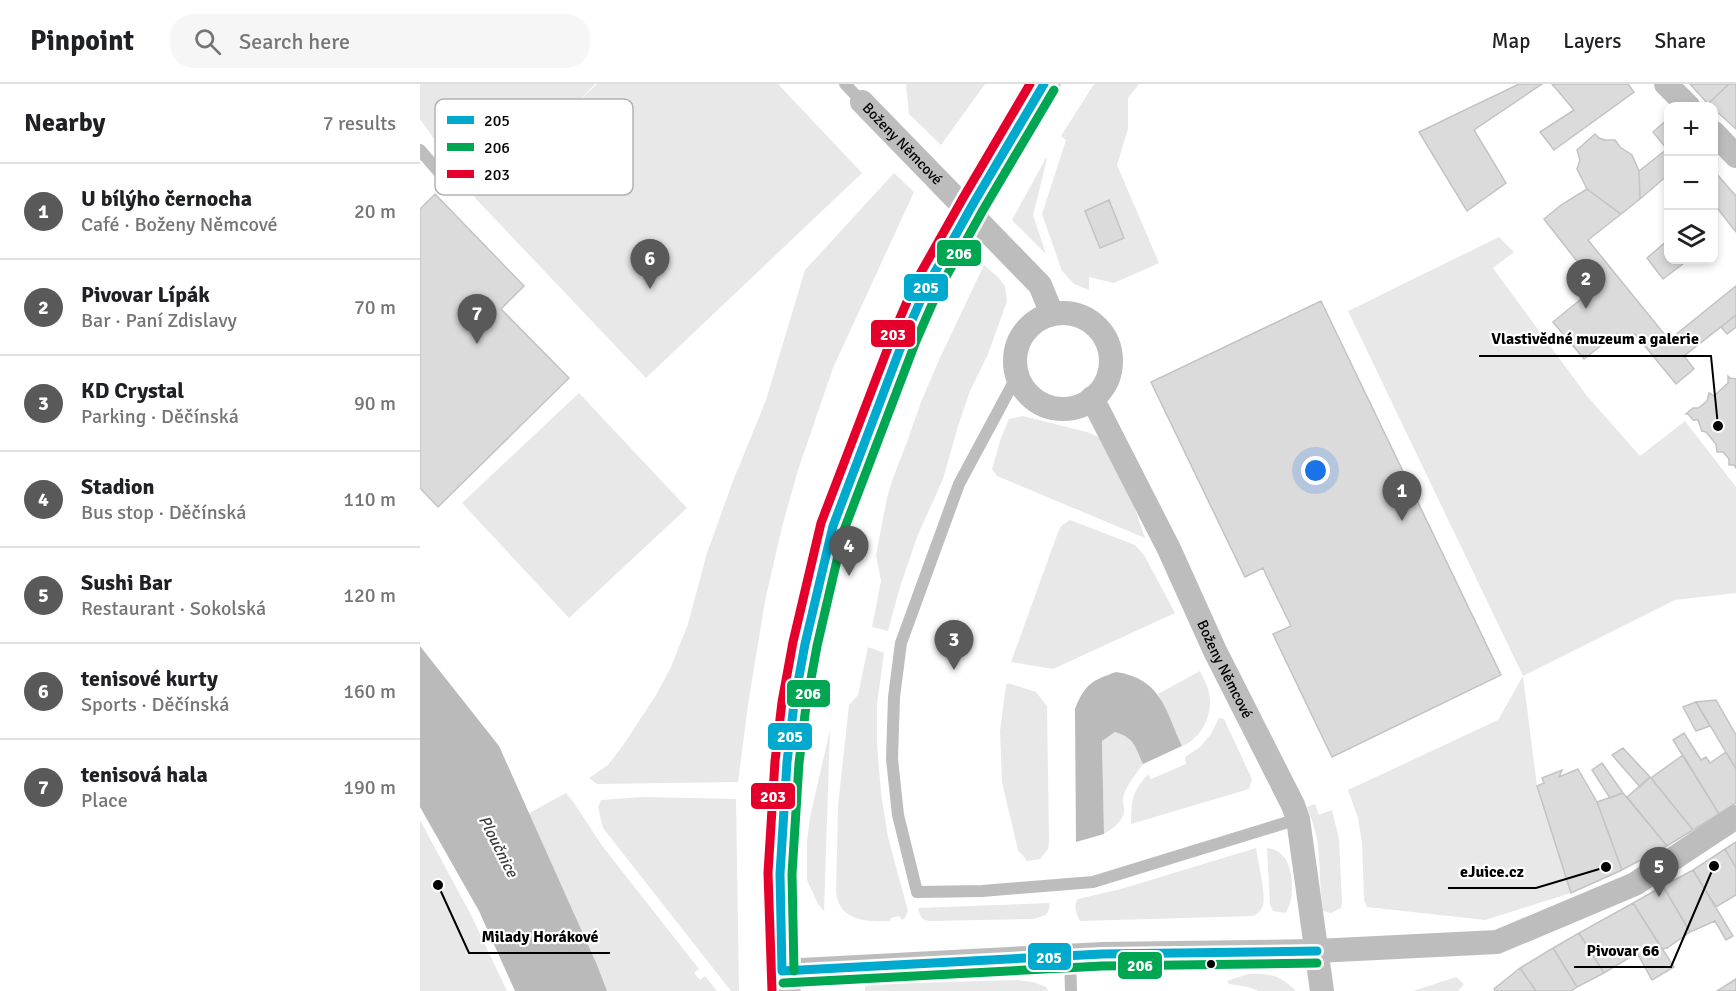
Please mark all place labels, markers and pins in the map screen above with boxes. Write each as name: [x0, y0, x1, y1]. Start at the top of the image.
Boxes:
pin: 6: [630, 240, 670, 289]
pin: 2: [1566, 260, 1606, 309]
pin: 7: [458, 294, 496, 344]
callout: Vlastivědné muzeum a galerie: [1479, 322, 1711, 356]
pin: 1: [1382, 472, 1422, 521]
pin: 4: [830, 526, 868, 576]
pin: 3: [934, 620, 974, 670]
pin: 5: [1640, 848, 1678, 897]
callout: eJuice.cz: [1448, 854, 1536, 888]
callout: Milady Horákové: [469, 919, 610, 953]
callout: Pivovar 66: [1574, 933, 1671, 967]
unlabelled marker: [1205, 958, 1217, 970]

